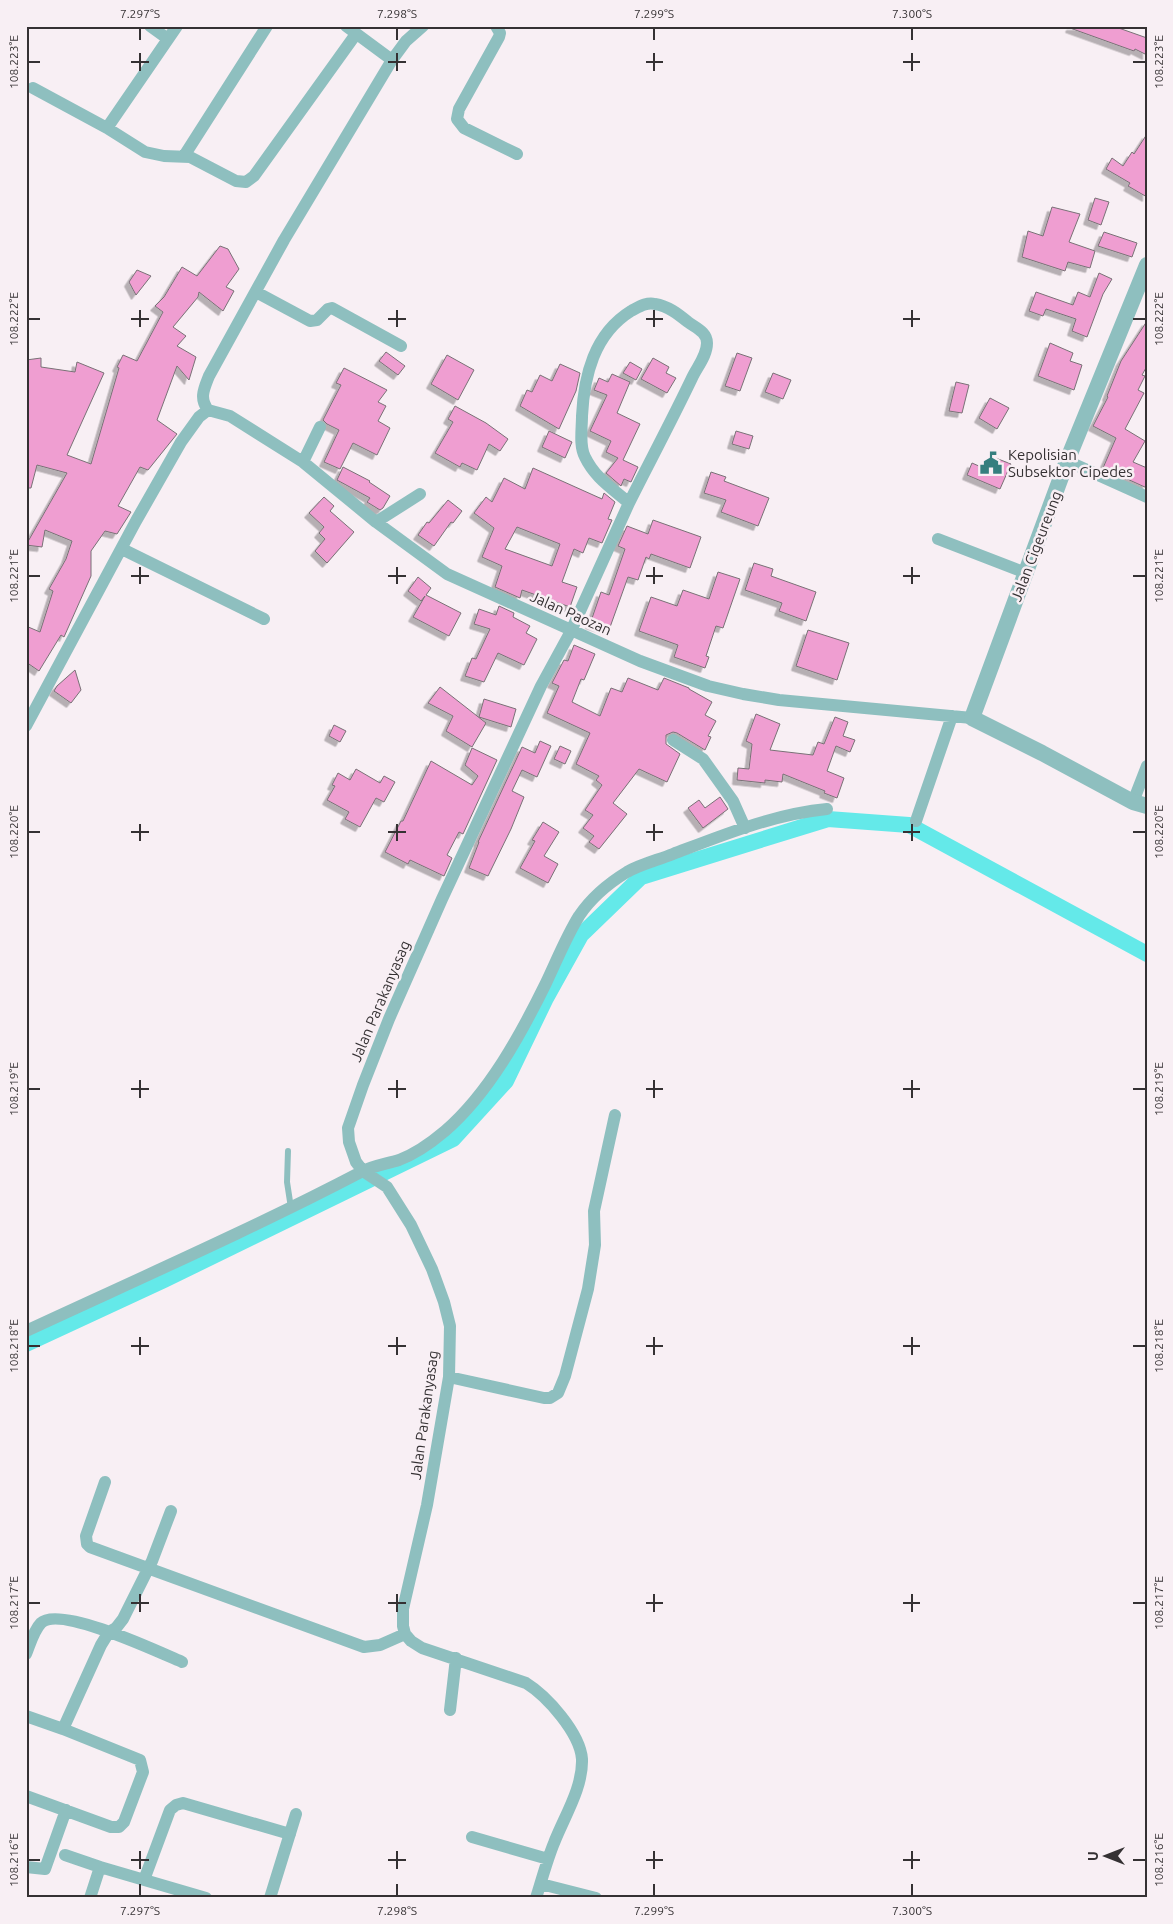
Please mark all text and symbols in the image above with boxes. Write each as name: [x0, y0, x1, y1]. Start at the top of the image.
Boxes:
text: 7.297°S: [120, 7, 160, 20]
text: 7.298°S: [377, 7, 417, 20]
text: 7.299°S: [634, 7, 674, 20]
text: 7.300°S: [892, 7, 932, 20]
text: 108.223°E: [7, 35, 20, 89]
text: 108.223°E: [1152, 35, 1165, 89]
text: 108.222°E: [7, 292, 20, 346]
text: 108.222°E: [1152, 292, 1165, 346]
place label: Kepolisian Subsektor Cipedes: [1008, 446, 1133, 480]
public building icon: Kepolisian Subsektor Cipedes: [978, 450, 1004, 476]
street label: Jalan Cigeureung: [1007, 488, 1065, 604]
text: 108.221°E: [7, 549, 20, 603]
text: 108.221°E: [1152, 549, 1165, 603]
street label: Jalan Paozan: [528, 588, 614, 638]
text: 108.220°E: [7, 805, 20, 859]
text: 108.220°E: [1152, 805, 1165, 859]
street label: Jalan Parakanyasag: [347, 938, 413, 1064]
text: 108.219°E: [7, 1062, 20, 1116]
text: 108.219°E: [1152, 1062, 1165, 1116]
text: 108.218°E: [7, 1319, 20, 1373]
text: 108.218°E: [1152, 1319, 1165, 1373]
street label: Jalan Parakanyasag: [407, 1349, 441, 1481]
text: 108.217°E: [7, 1576, 20, 1630]
text: 108.217°E: [1152, 1576, 1165, 1630]
north arrow: [1080, 1832, 1130, 1882]
text: 108.216°E: [7, 1833, 20, 1887]
text: 108.216°E: [1152, 1833, 1165, 1887]
text: U: [1085, 1851, 1101, 1861]
text: 7.297°S: [120, 1904, 160, 1917]
text: 7.298°S: [377, 1904, 417, 1917]
text: 7.299°S: [634, 1904, 674, 1917]
text: 7.300°S: [892, 1904, 932, 1917]

